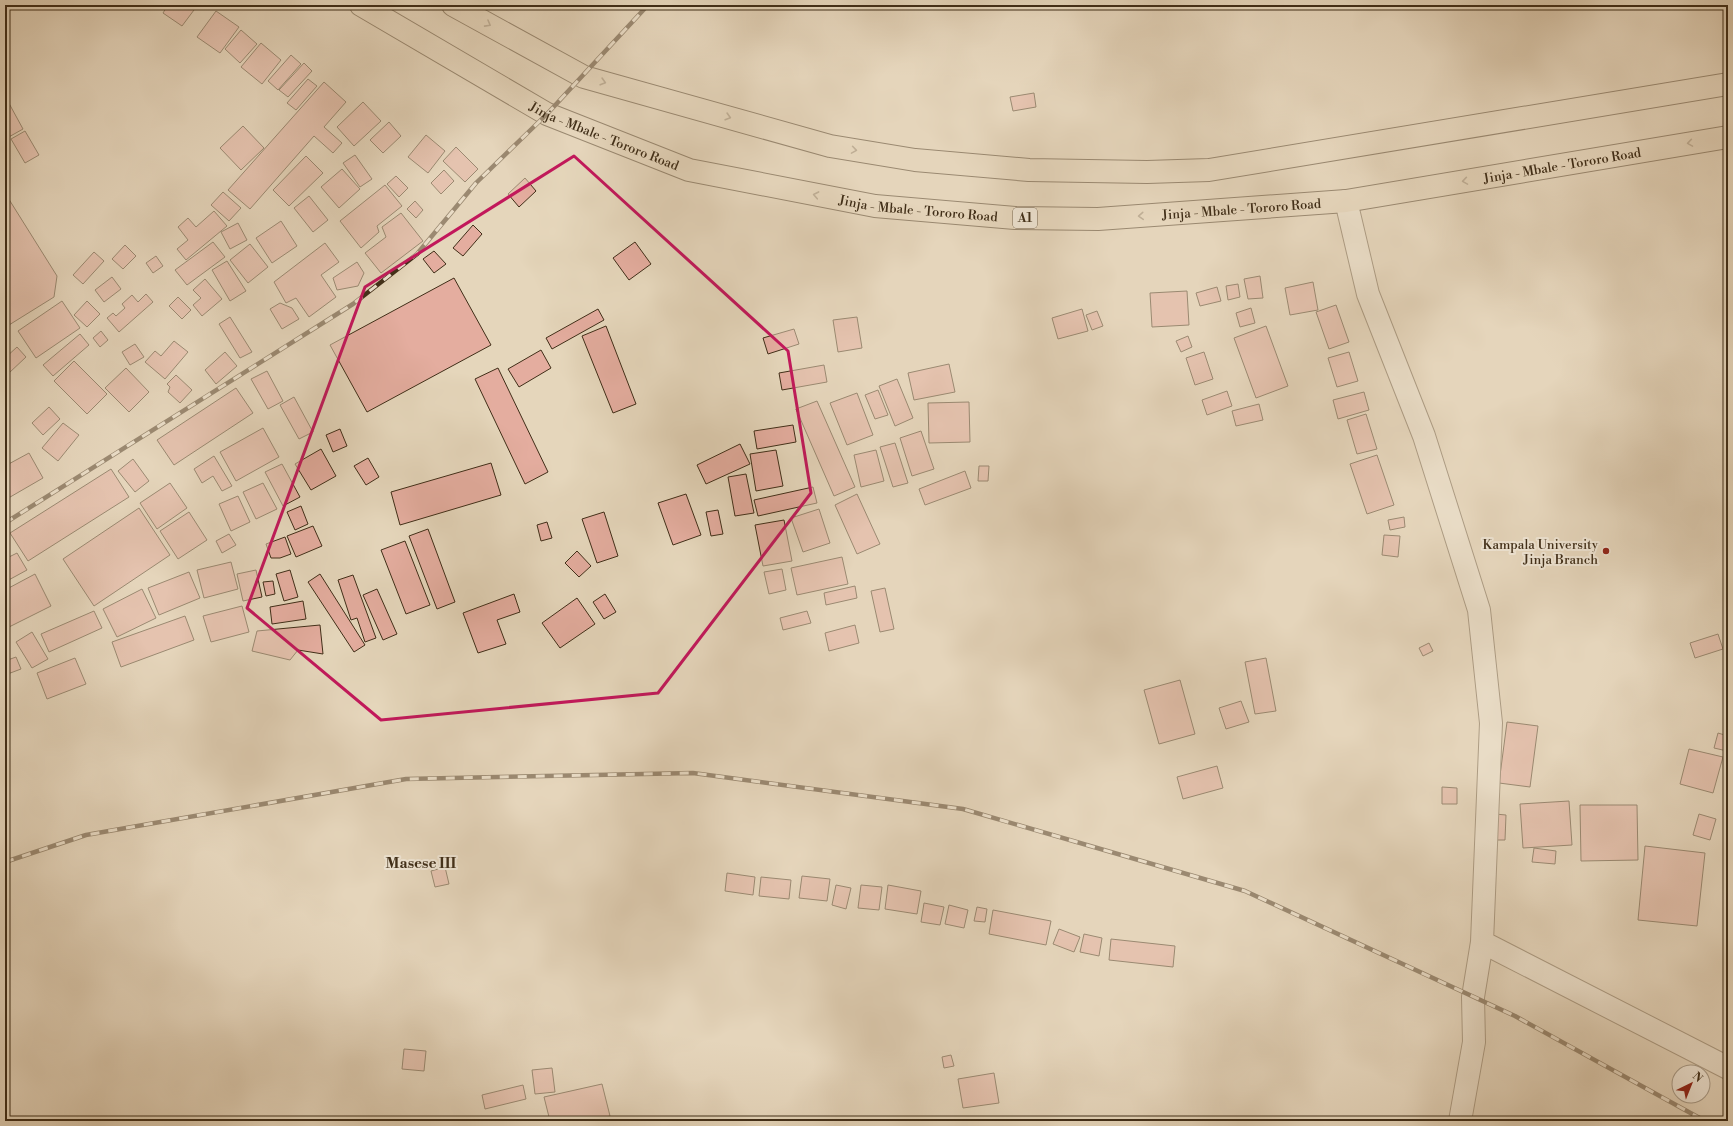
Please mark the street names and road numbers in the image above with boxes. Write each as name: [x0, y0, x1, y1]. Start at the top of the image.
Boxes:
street label: Jinja - Mbale - Tororo Road: [526, 98, 682, 174]
street label: Jinja - Mbale - Tororo Road: [1481, 145, 1643, 187]
street label: Jinja - Mbale - Tororo Road: [836, 192, 999, 226]
street label: Jinja - Mbale - Tororo Road: [1160, 196, 1322, 223]
road number: A1: [1013, 208, 1037, 228]

